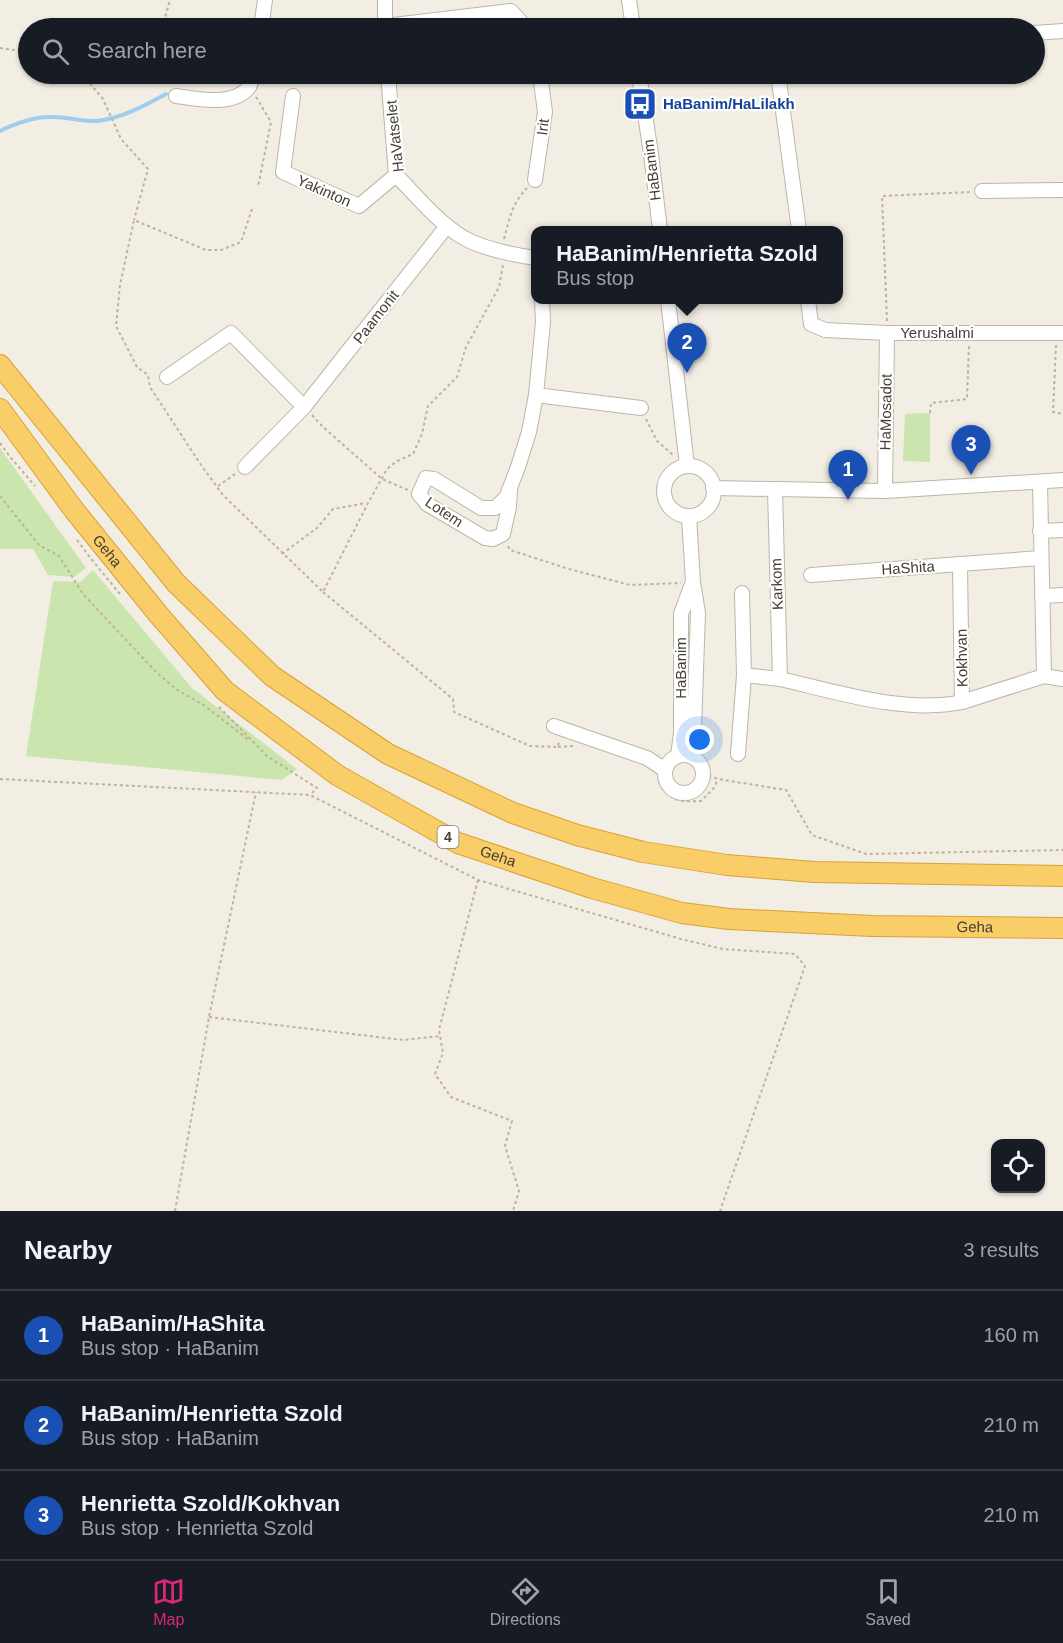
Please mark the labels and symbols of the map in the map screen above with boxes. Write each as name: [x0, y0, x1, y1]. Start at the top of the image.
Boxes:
bus stop icon: HaBanim/HaLilakh: [622, 86, 658, 122]
place label: HaBanim/HaLilakh: [663, 95, 795, 112]
street label: HaVatselet: [382, 98, 407, 173]
street label: Irit: [533, 117, 552, 136]
street label: HaBanim: [639, 138, 664, 202]
street label: Yakinton: [295, 171, 354, 210]
street label: Paamonit: [349, 286, 402, 347]
pin: 2: [668, 324, 706, 373]
street label: Yerushalmi: [900, 324, 974, 341]
street label: HaMosadot: [876, 373, 895, 450]
pin: 3: [952, 426, 990, 475]
pin: 1: [828, 450, 868, 500]
street label: Lotem: [422, 493, 466, 530]
street label: Geha: [89, 531, 126, 571]
street label: HaShita: [881, 557, 936, 578]
street label: Karkom: [767, 558, 786, 610]
street label: Kokhvan: [952, 629, 971, 687]
street label: HaBanim: [672, 637, 689, 699]
your location: [685, 725, 714, 754]
road number: 4: [438, 826, 458, 848]
street label: Geha: [478, 842, 519, 870]
street label: Geha: [956, 918, 994, 935]

